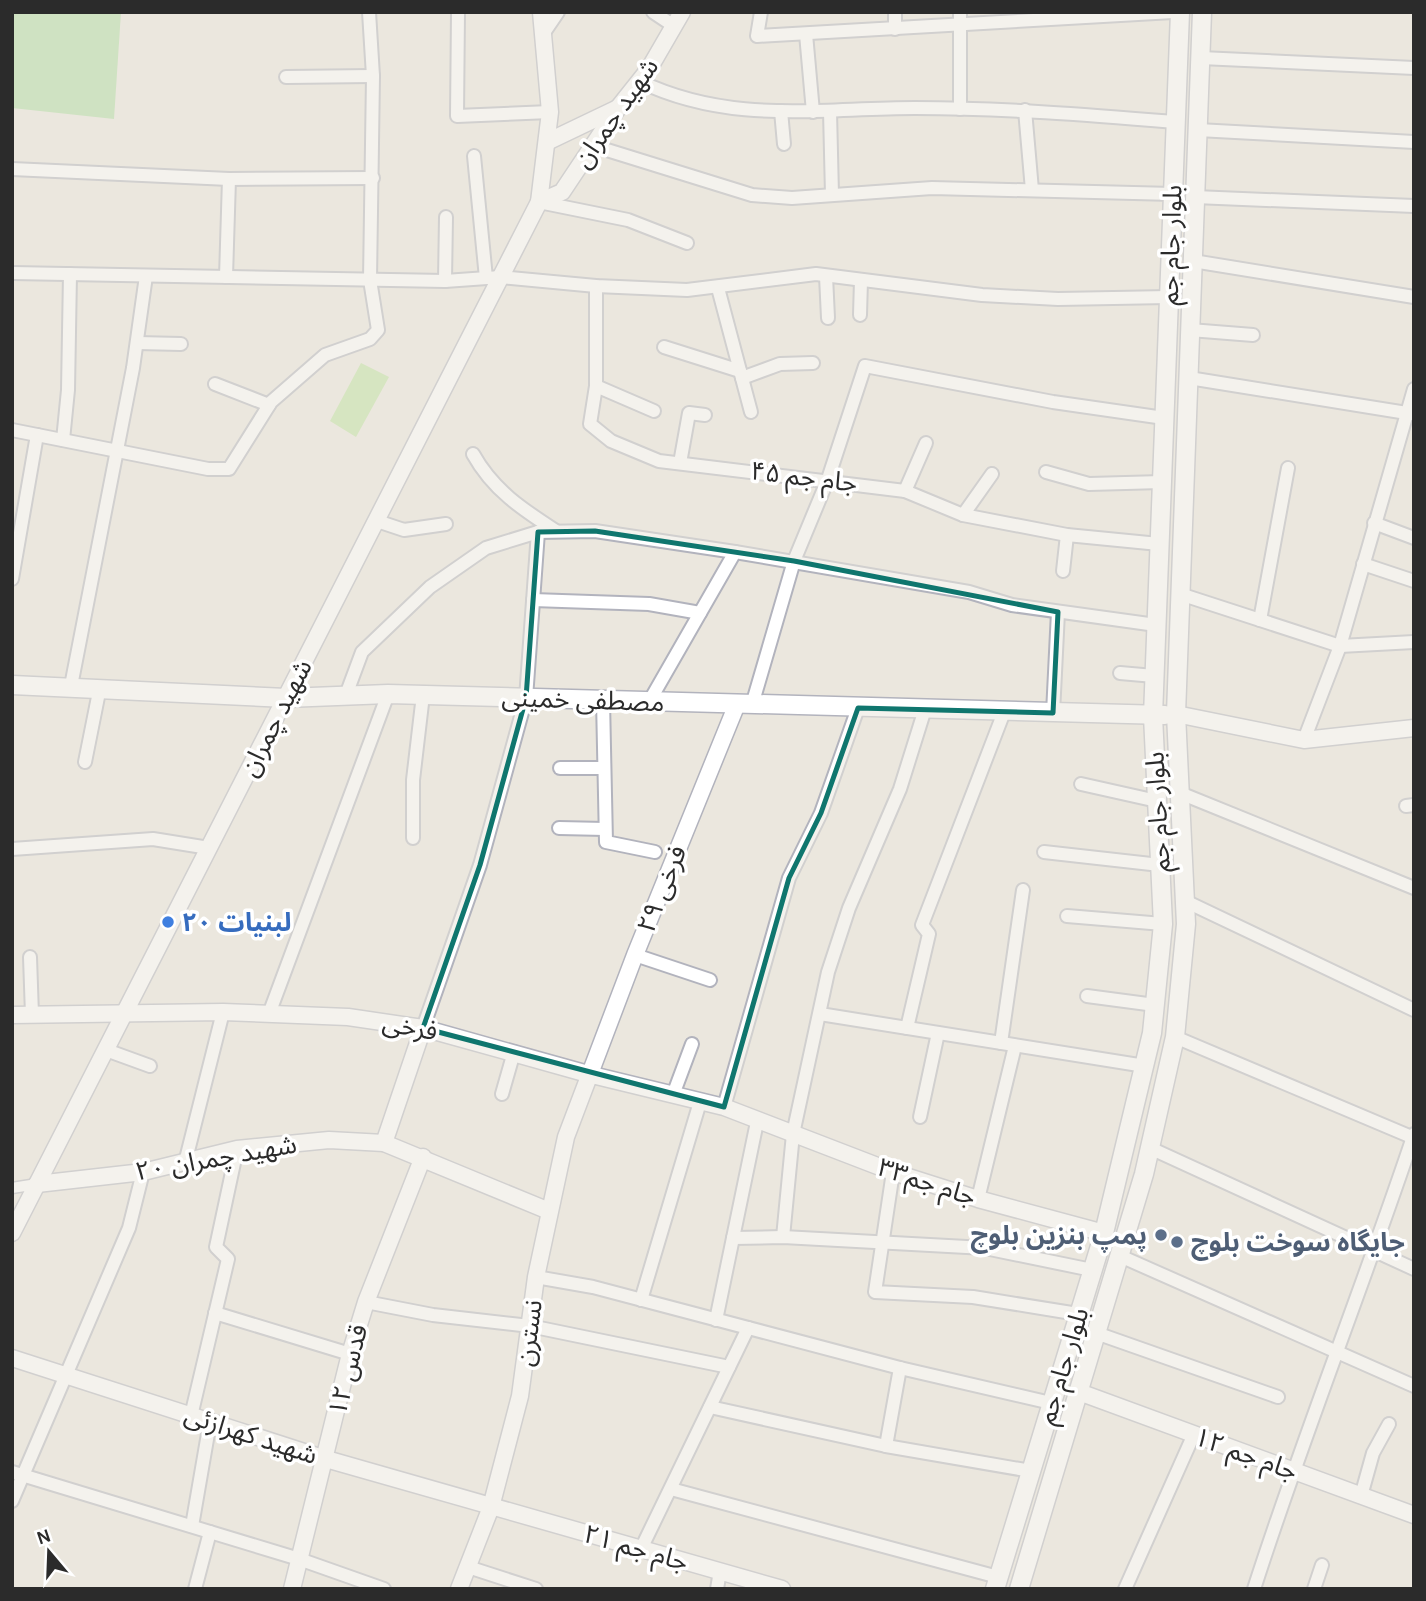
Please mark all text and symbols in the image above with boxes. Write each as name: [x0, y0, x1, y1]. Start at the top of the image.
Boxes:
street label: شهید چمران: [567, 52, 666, 175]
street label: بلوار جام جم: [1153, 184, 1193, 306]
street label: جام جم ۴۵: [748, 455, 859, 503]
street label: شهید چمران: [233, 654, 320, 782]
street label: مصطفی خمینی: [501, 682, 665, 718]
street label: بلوار جام جم: [1139, 751, 1181, 873]
street label: فرخی ۲۹: [631, 841, 693, 937]
place label: لبنیات ۲۰: [182, 907, 292, 938]
marker: لبنیات ۲۰: [160, 914, 176, 930]
street label: فرخی: [380, 1007, 440, 1047]
street label: شهید چمران ۲۰: [133, 1129, 299, 1188]
street label: جام جم۳۳: [873, 1152, 980, 1216]
place label: پمپ بنزین بلوچ: [971, 1220, 1147, 1254]
marker: پمپ بنزین بلوچ: [1153, 1227, 1169, 1243]
place label: جایگاه سوخت بلوچ: [1191, 1227, 1405, 1261]
marker: جایگاه سوخت بلوچ: [1169, 1234, 1185, 1250]
street label: نسترن: [509, 1298, 549, 1368]
street label: بلوار جام جم: [1031, 1304, 1099, 1429]
street label: قدس ۱۲: [322, 1321, 374, 1419]
street label: شهید کهرازئی: [181, 1399, 321, 1471]
street label: جام جم ۱۲: [1189, 1421, 1302, 1491]
north arrow: [14, 1517, 84, 1587]
street label: جام جم ۲۱: [579, 1518, 692, 1582]
text: N: [34, 1524, 54, 1549]

